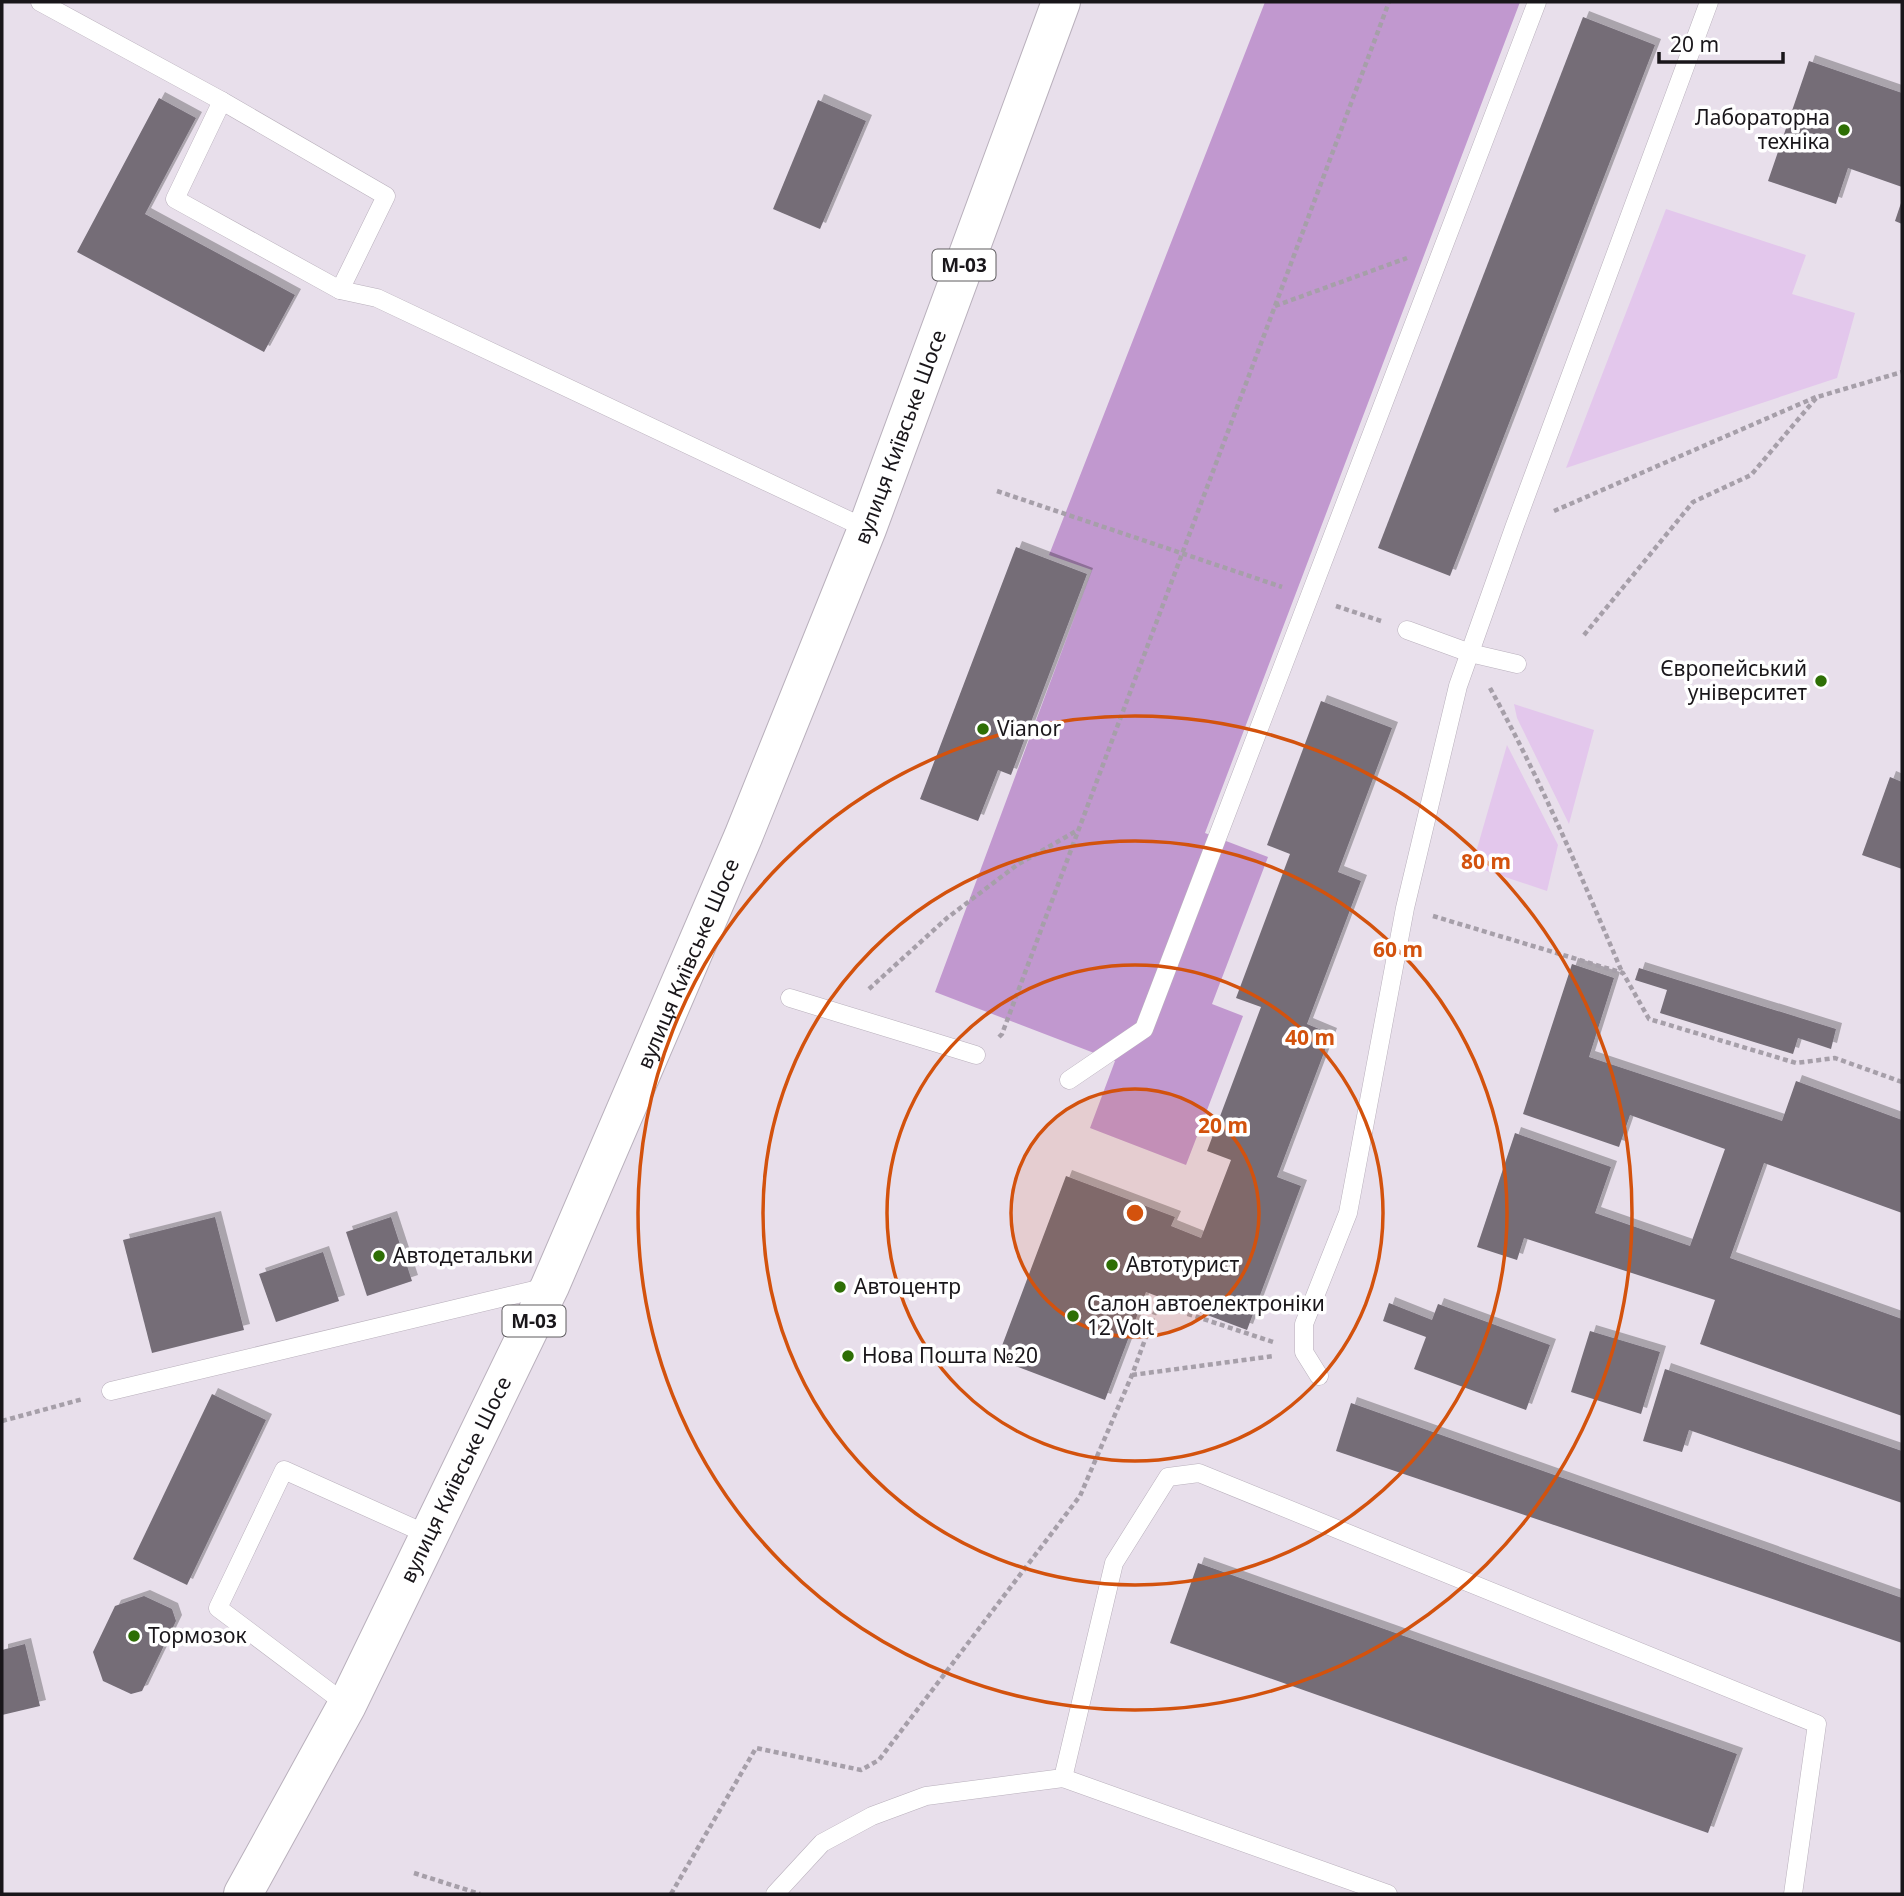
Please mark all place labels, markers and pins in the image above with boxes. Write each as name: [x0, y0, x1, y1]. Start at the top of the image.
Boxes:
place label: Лабораторна техніка: [1695, 103, 1830, 155]
marker: Лабораторна техніка: [1836, 122, 1852, 138]
place label: Європейський університет: [1660, 654, 1807, 706]
marker: Європейський університет: [1813, 673, 1829, 689]
place label: Vianor: [997, 714, 1061, 742]
marker: Vianor: [975, 721, 991, 737]
centre of rings: [1123, 1201, 1147, 1225]
place label: Автодетальки: [393, 1241, 533, 1269]
marker: Автодетальки: [371, 1248, 387, 1264]
place label: Автотурист: [1126, 1250, 1239, 1278]
marker: Автотурист: [1104, 1257, 1120, 1273]
place label: Автоцентр: [854, 1272, 961, 1300]
marker: Автоцентр: [832, 1279, 848, 1295]
place label: Салон автоелектроніки 12 Volt: [1087, 1289, 1325, 1341]
marker: Салон автоелектроніки 12 Volt: [1065, 1308, 1081, 1324]
place label: Нова Пошта №20: [862, 1341, 1038, 1369]
marker: Нова Пошта №20: [840, 1348, 856, 1364]
place label: Тормозок: [148, 1621, 247, 1649]
marker: Тормозок: [126, 1628, 142, 1644]

